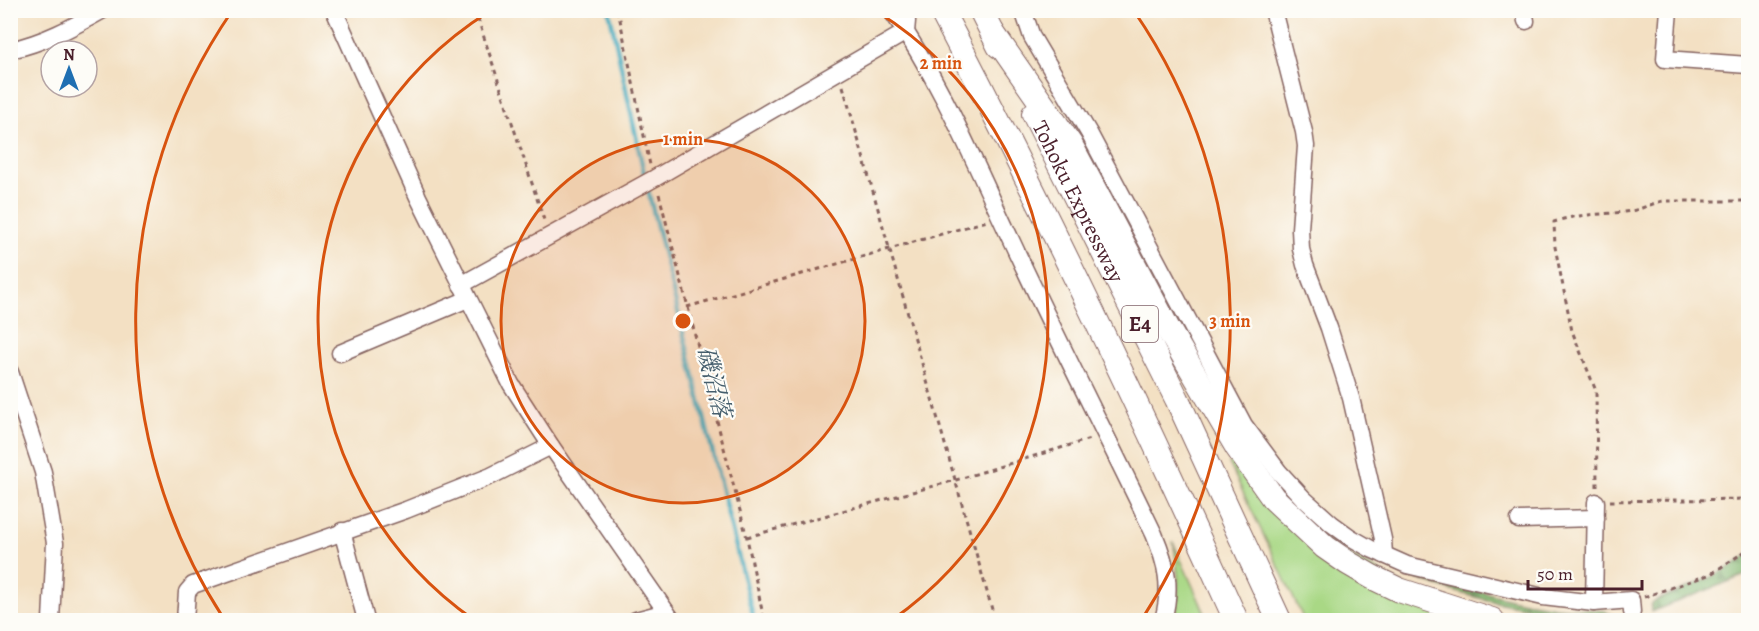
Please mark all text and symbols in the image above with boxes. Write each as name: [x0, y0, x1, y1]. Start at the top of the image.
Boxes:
north arrow: [39, 39, 99, 99]
text: N: [63, 44, 75, 66]
text: 2 min: [920, 51, 962, 75]
street label: Tohoku Expressway: [1025, 116, 1131, 288]
text: 1 min: [663, 127, 703, 151]
road number: E4: [1122, 306, 1158, 342]
text: 3 min: [1209, 309, 1251, 333]
centre of rings: [673, 311, 693, 331]
water label: 磯沼落: [690, 343, 739, 425]
scale bar: [1528, 553, 1642, 591]
text: 50 m: [1537, 562, 1573, 586]

